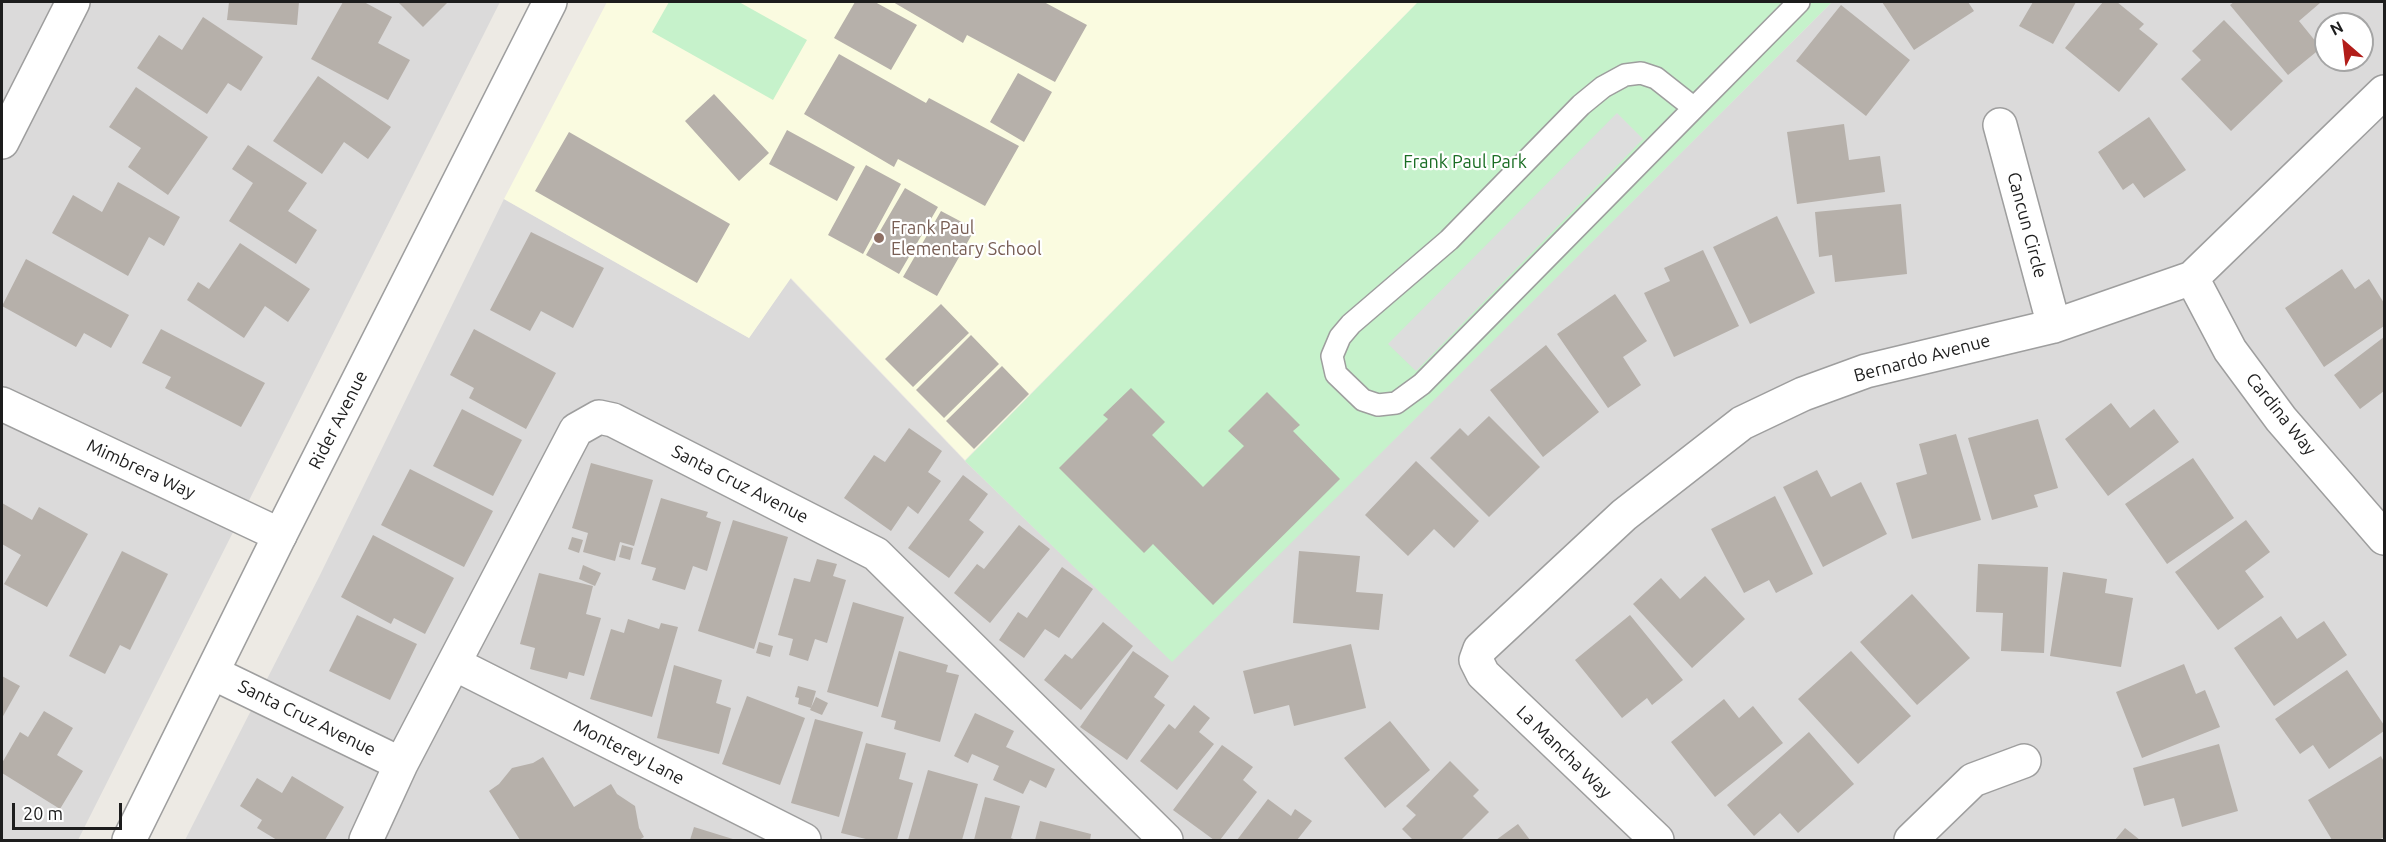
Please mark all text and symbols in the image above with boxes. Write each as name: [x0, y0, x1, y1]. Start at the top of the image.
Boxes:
north arrow: [2314, 12, 2374, 72]
text: N: [2327, 17, 2346, 39]
park label: Frank Paul Park: [1403, 151, 1527, 173]
street label: Cancun Circle: [2002, 170, 2052, 280]
place label: Frank Paul Elementary School: [891, 217, 1042, 260]
marker: Frank Paul Elementary School: [872, 231, 886, 245]
street label: Bernardo Avenue: [1851, 329, 1993, 387]
street label: Rider Avenue: [304, 367, 372, 473]
street label: Cardina Way: [2241, 368, 2321, 460]
street label: Mimbrera Way: [83, 434, 199, 504]
street label: Santa Cruz Avenue: [668, 440, 812, 528]
street label: Santa Cruz Avenue: [235, 675, 379, 761]
street label: La Mancha Way: [1512, 701, 1616, 803]
street label: Monterey Lane: [570, 715, 688, 789]
scale bar: [15, 791, 124, 829]
text: 20 m: [23, 803, 63, 823]

